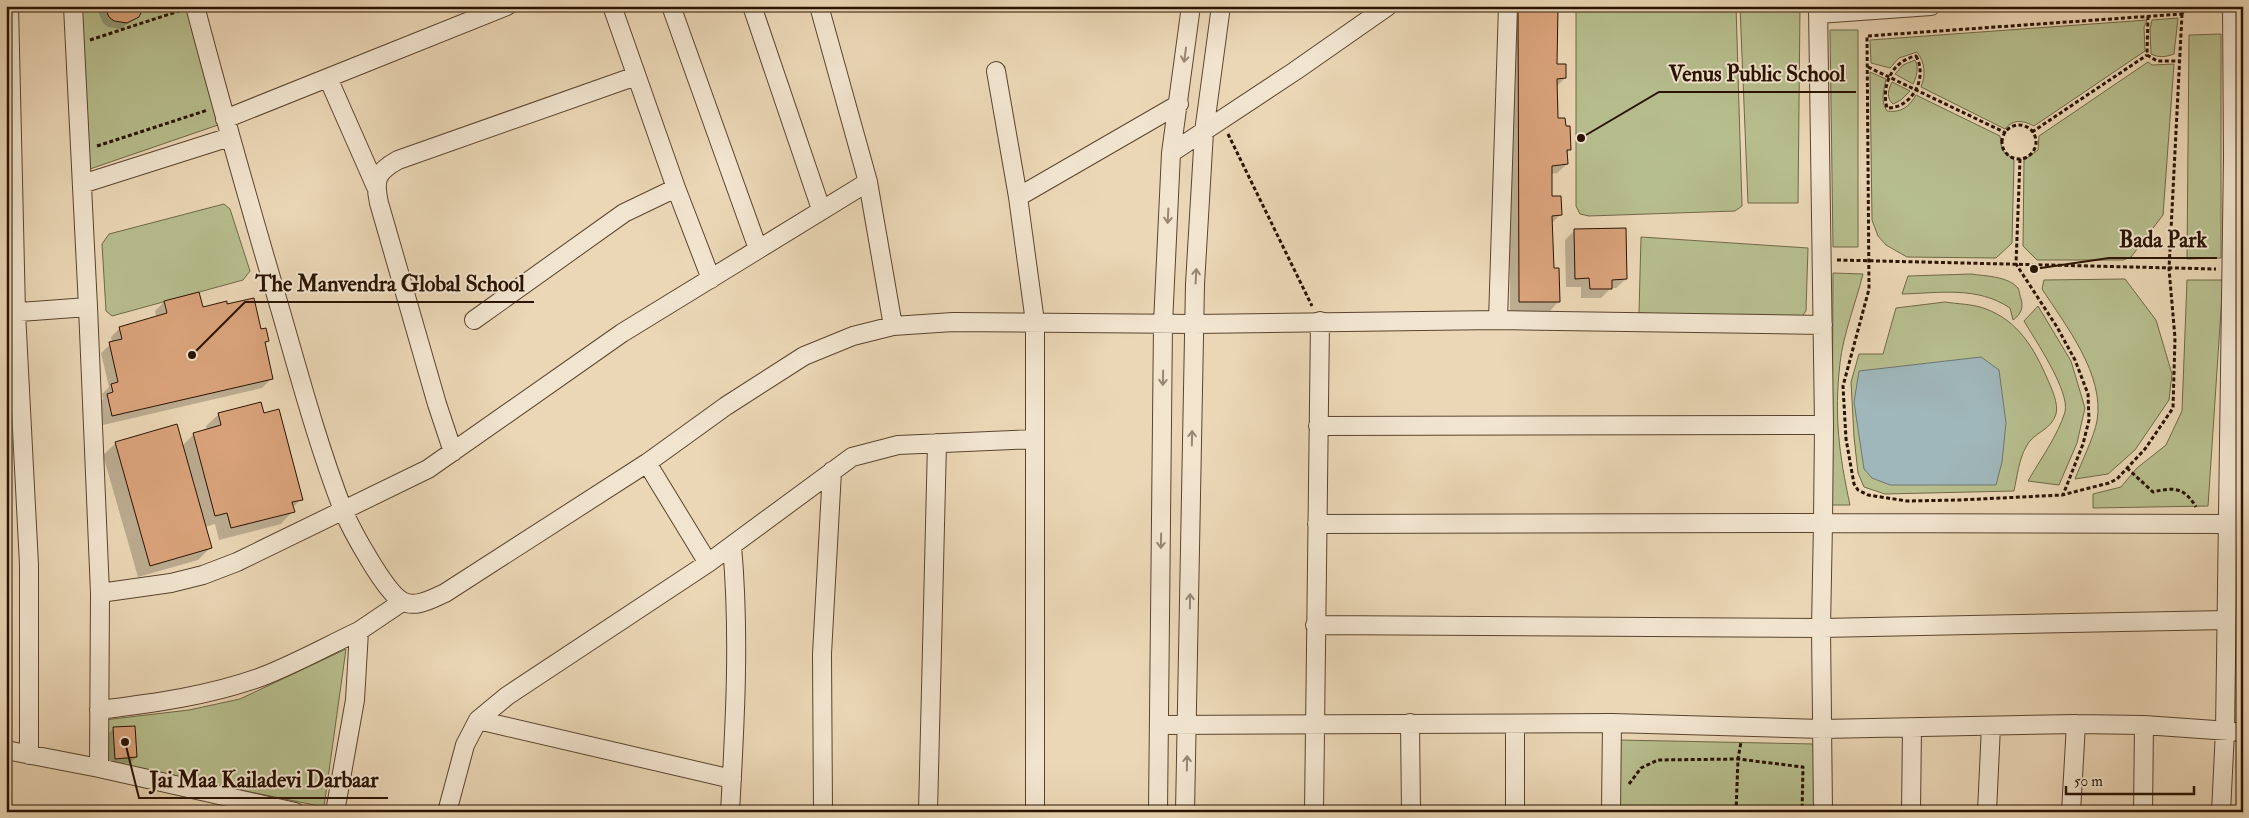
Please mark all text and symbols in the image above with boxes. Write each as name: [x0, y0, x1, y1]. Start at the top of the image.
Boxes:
one-way arrow: [1180, 46, 1190, 62]
callout: Venus Public School: [1659, 55, 1856, 92]
text: Venus Public School: [1668, 60, 1846, 88]
one-way arrow: [1164, 208, 1173, 224]
callout: Bada Park: [2109, 221, 2217, 258]
text: Bada Park: [2119, 226, 2207, 254]
callout: The Manvendra Global School: [245, 265, 534, 302]
one-way arrow: [1191, 268, 1200, 284]
text: The Manvendra Global School: [254, 270, 525, 298]
one-way arrow: [1158, 370, 1168, 386]
one-way arrow: [1187, 430, 1197, 446]
one-way arrow: [1156, 532, 1166, 549]
one-way arrow: [1185, 593, 1195, 609]
one-way arrow: [1182, 755, 1191, 771]
callout: Jai Maa Kailadevi Darbaar: [139, 761, 388, 798]
scale bar: [2066, 763, 2194, 795]
text: Jai Maa Kailadevi Darbaar: [148, 766, 379, 795]
text: 50 m: [2074, 772, 2103, 791]

